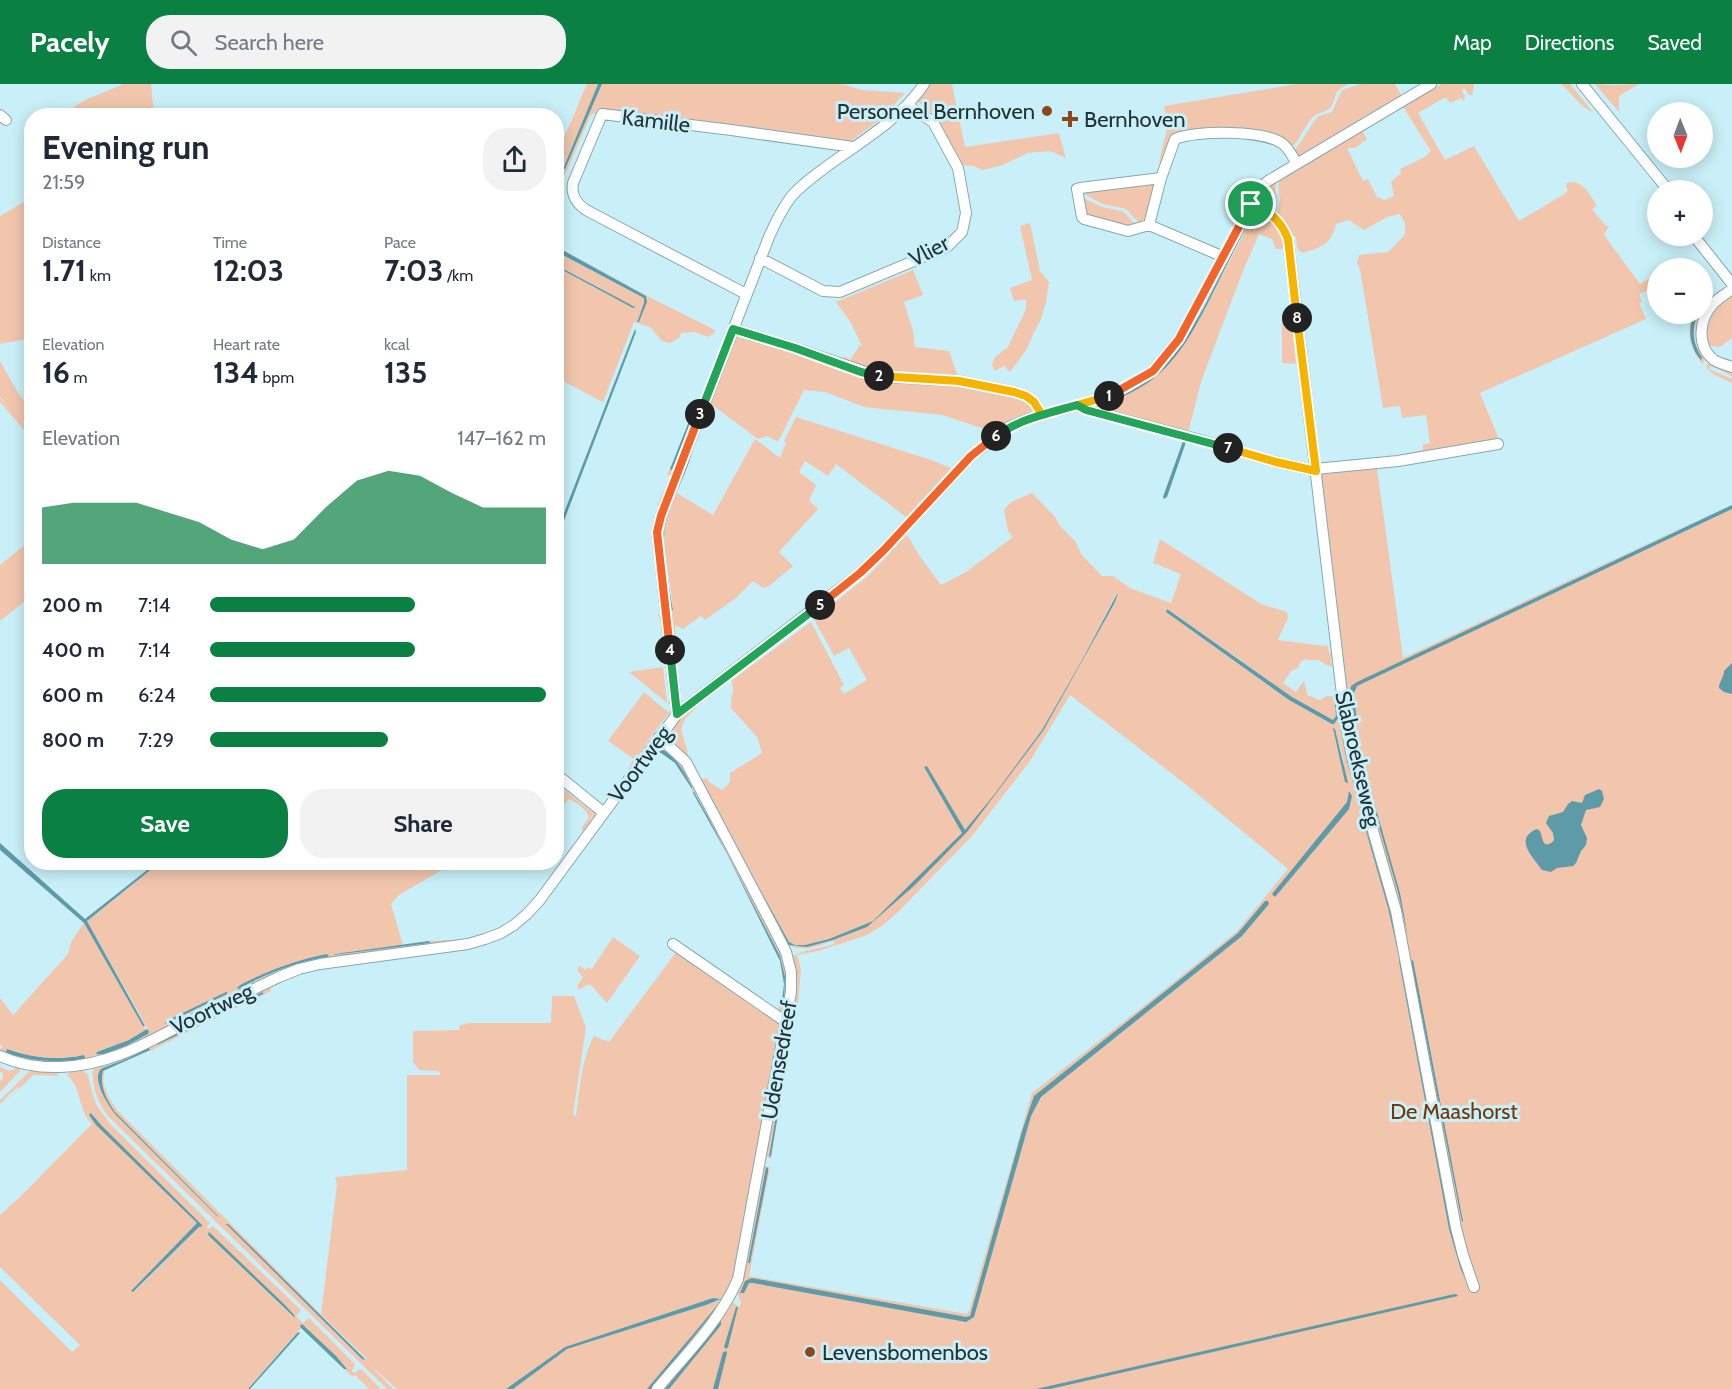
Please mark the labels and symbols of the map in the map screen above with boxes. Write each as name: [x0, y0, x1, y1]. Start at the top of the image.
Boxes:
place label: Personeel Bernhoven: [837, 98, 1035, 125]
north arrow: [1647, 102, 1713, 168]
street label: Kamille: [620, 103, 692, 139]
marker: Personeel Bernhoven: [1040, 104, 1054, 118]
place label: Bernhoven: [1084, 106, 1186, 133]
marker: Bernhoven: [1061, 110, 1079, 128]
pin: [1225, 178, 1276, 229]
street label: Vlier: [904, 229, 954, 273]
pin: 8: [1282, 303, 1312, 333]
pin: 2: [864, 361, 894, 391]
pin: 1: [1094, 381, 1124, 411]
pin: 3: [685, 399, 715, 429]
pin: 6: [981, 421, 1011, 451]
pin: 7: [1213, 433, 1243, 463]
pin: 5: [805, 590, 835, 620]
pin: 4: [655, 635, 685, 665]
street label: Slabroekseweg: [1329, 688, 1387, 831]
street label: Voortweg: [603, 720, 678, 808]
street label: Voortweg: [166, 977, 259, 1041]
street label: Udensedreef: [755, 998, 803, 1122]
park label: De Maashorst: [1390, 1098, 1518, 1125]
place label: Levensbomenbos: [822, 1339, 988, 1366]
marker: Levensbomenbos: [803, 1345, 817, 1359]

